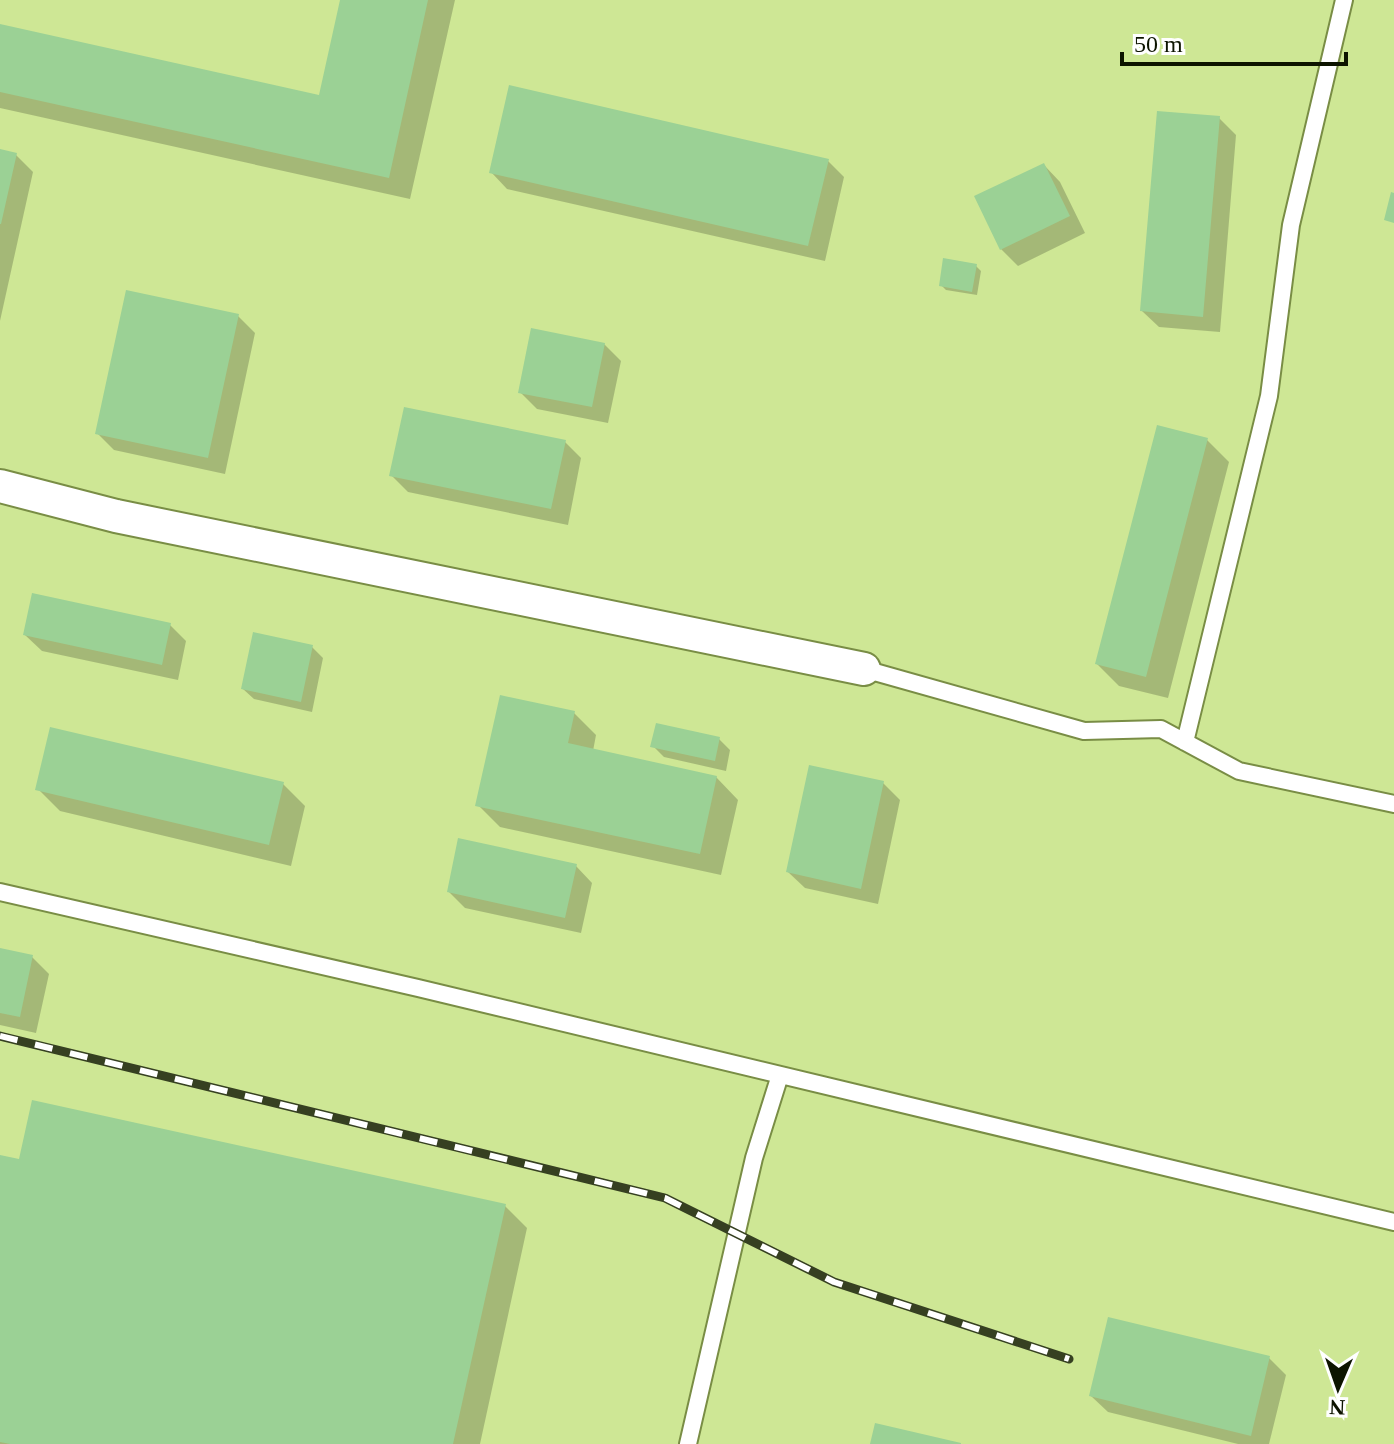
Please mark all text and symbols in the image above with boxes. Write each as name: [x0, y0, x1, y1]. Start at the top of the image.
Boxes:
scale bar: [1122, 16, 1346, 66]
text: 50 m: [1134, 31, 1183, 57]
north arrow: [1298, 1348, 1378, 1428]
text: N: [1329, 1395, 1346, 1420]

